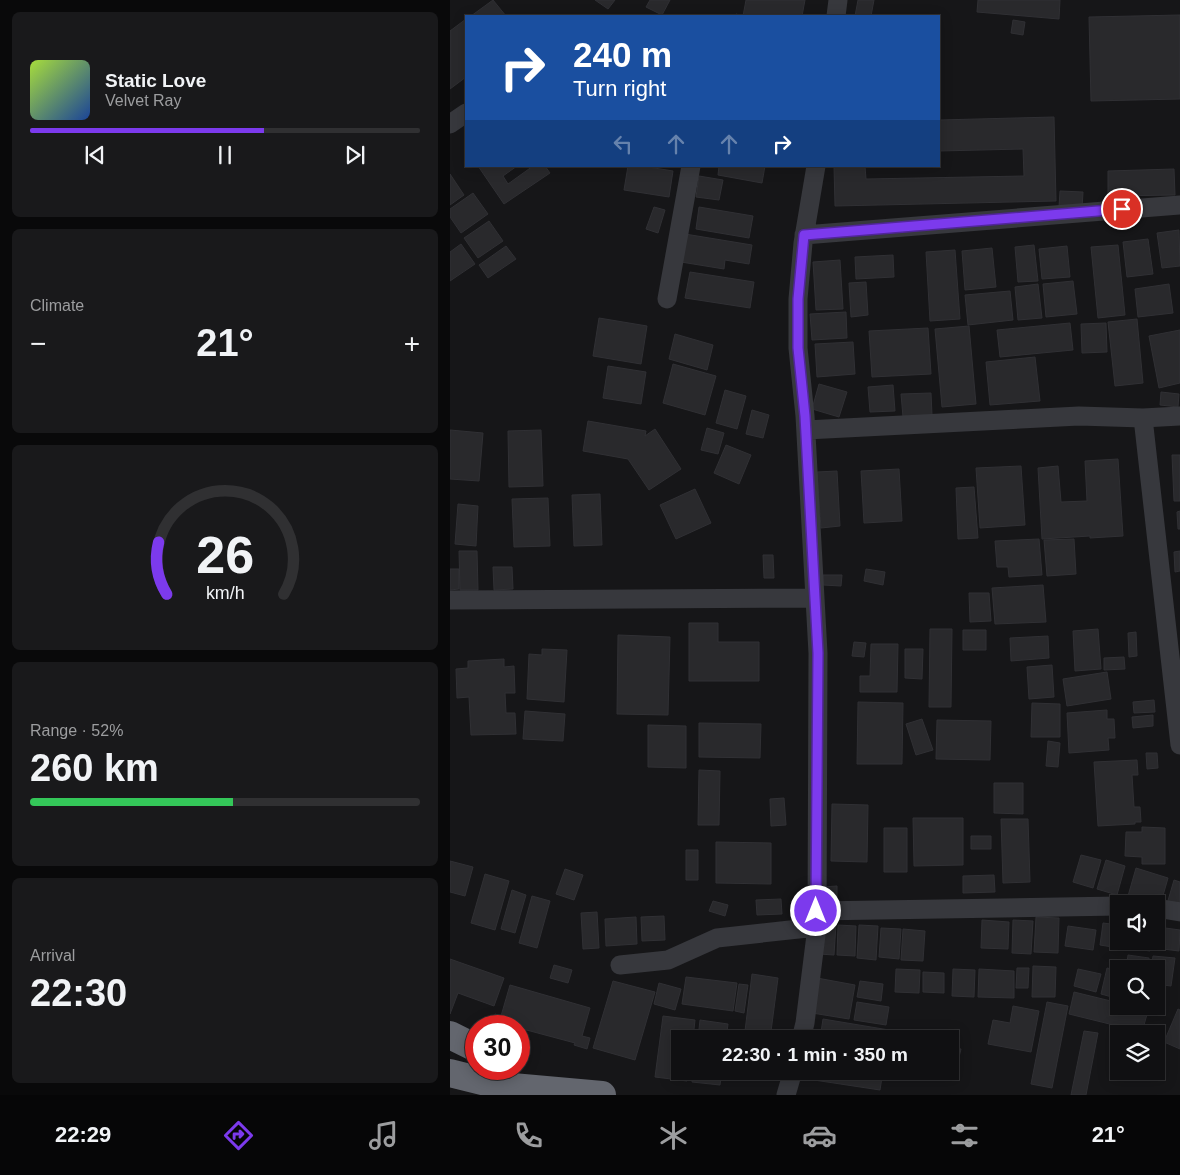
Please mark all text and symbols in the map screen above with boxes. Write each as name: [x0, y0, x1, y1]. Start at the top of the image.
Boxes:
icon: right: [490, 35, 555, 100]
text: 240 m: [573, 35, 672, 74]
text: Static Love: [105, 70, 206, 91]
text: Turn right: [573, 76, 666, 101]
text: Velvet Ray: [105, 92, 181, 109]
icon: left: [609, 130, 637, 158]
icon: ahead: [662, 130, 690, 158]
icon: ahead: [715, 130, 743, 158]
icon: right: [768, 130, 796, 158]
icon: previous: [81, 141, 109, 169]
icon: pause: [211, 141, 239, 169]
icon: next: [341, 141, 369, 169]
pin: [1101, 188, 1143, 230]
icon: arrive: [1108, 195, 1136, 223]
text: Climate: [30, 297, 84, 314]
text: 21°: [196, 322, 254, 364]
text: −: [30, 328, 46, 359]
text: +: [404, 328, 420, 359]
text: 26: [196, 526, 254, 584]
text: km/h: [206, 583, 244, 603]
text: Range · 52%: [30, 722, 123, 739]
text: 260 km: [30, 747, 159, 789]
position arrow: [789, 884, 841, 936]
map controls: [1110, 895, 1165, 1080]
button: sound: [1110, 895, 1165, 950]
text: Arrival: [30, 947, 75, 964]
button: search: [1110, 960, 1165, 1015]
text: 22:30: [30, 972, 127, 1014]
speed limit sign: 30: [465, 1015, 530, 1080]
button: layers: [1110, 1025, 1165, 1080]
text: 22:30 · 1 min · 350 m: [722, 1044, 908, 1065]
icon: directions: [221, 1118, 256, 1153]
icon: music: [366, 1118, 401, 1153]
icon: phone: [511, 1118, 546, 1153]
icon: climate: [656, 1118, 691, 1153]
icon: car: [802, 1118, 837, 1153]
icon: filters: [947, 1118, 982, 1153]
text: 22:29: [55, 1122, 111, 1147]
text: 21°: [1092, 1122, 1125, 1147]

